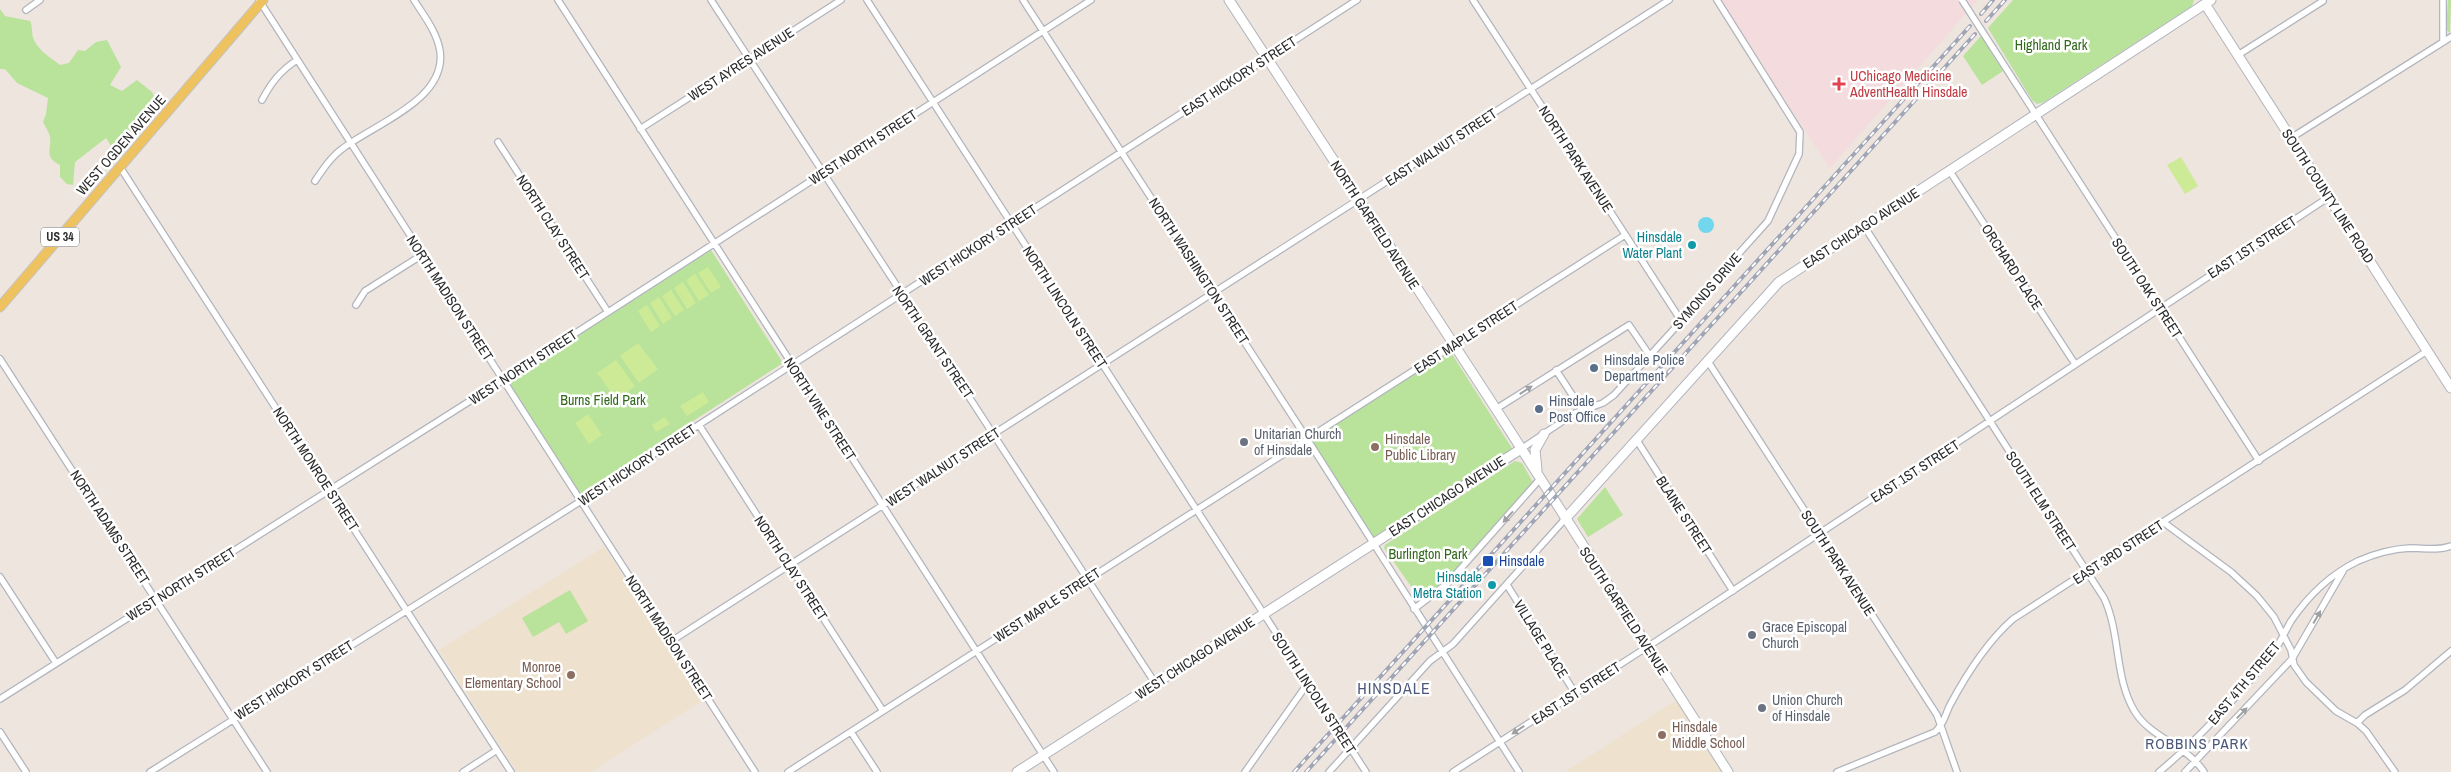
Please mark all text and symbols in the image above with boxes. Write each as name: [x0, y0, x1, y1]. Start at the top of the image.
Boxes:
street label: WEST AYRES AVENUE: [685, 23, 797, 105]
street label: EAST HICKORY STREET: [1178, 32, 1300, 120]
park label: Highland Park: [2015, 36, 2088, 54]
place label: UChicago Medicine AdventHealth Hinsdale: [1849, 67, 1967, 101]
marker: UChicago Medicine AdventHealth Hinsdale: [1832, 77, 1846, 91]
street label: WEST OGDEN AVENUE: [72, 91, 170, 199]
street label: NORTH PARK AVENUE: [1535, 102, 1617, 216]
street label: EAST WALNUT STREET: [1382, 104, 1500, 190]
street label: WEST NORTH STREET: [806, 105, 920, 189]
street label: SOUTH COUNTY LINE ROAD: [2278, 125, 2378, 267]
street label: NORTH GARFIELD AVENUE: [1327, 157, 1423, 293]
street label: NORTH CLAY STREET: [512, 171, 594, 283]
street label: EAST CHICAGO AVENUE: [1799, 184, 1923, 272]
street label: NORTH WASHINGTON STREET: [1145, 194, 1253, 348]
street label: WEST HICKORY STREET: [916, 200, 1040, 290]
street label: EAST 1ST STREET: [2204, 212, 2300, 282]
street label: ORCHARD PLACE: [1978, 221, 2046, 313]
road number: US 34: [41, 228, 79, 246]
place label: Hinsdale Water Plant: [1622, 228, 1682, 262]
street label: NORTH MADISON STREET: [403, 232, 497, 364]
street label: SOUTH OAK STREET: [2108, 234, 2186, 342]
marker: Hinsdale Water Plant: [1686, 239, 1698, 251]
street label: NORTH LINCOLN STREET: [1019, 243, 1111, 371]
street label: SYMONDS DRIVE: [1669, 249, 1745, 333]
street label: NORTH GRANT STREET: [889, 282, 977, 402]
street label: EAST MAPLE STREET: [1411, 297, 1521, 377]
street label: WEST NORTH STREET: [466, 325, 580, 409]
place label: Hinsdale Police Department: [1604, 351, 1684, 385]
street label: NORTH VINE STREET: [780, 354, 860, 464]
marker: Hinsdale Police Department: [1588, 362, 1600, 374]
one-way arrow: [1519, 385, 1533, 394]
park label: Burns Field Park: [560, 391, 646, 409]
place label: Hinsdale Post Office: [1549, 392, 1606, 426]
marker: Hinsdale Post Office: [1533, 403, 1545, 415]
street label: NORTH MONROE STREET: [269, 404, 363, 534]
street label: WEST HICKORY STREET: [575, 420, 699, 510]
street label: WEST WALNUT STREET: [883, 423, 1003, 511]
place label: Unitarian Church of Hinsdale: [1254, 425, 1341, 459]
place label: Hinsdale Public Library: [1385, 430, 1456, 464]
marker: Unitarian Church of Hinsdale: [1238, 436, 1250, 448]
street label: EAST 1ST STREET: [1867, 436, 1963, 506]
marker: Hinsdale Public Library: [1369, 441, 1381, 453]
street label: SOUTH ELM STREET: [2002, 448, 2080, 554]
street label: EAST CHICAGO AVENUE: [1385, 452, 1509, 540]
street label: NORTH ADAMS STREET: [66, 467, 154, 587]
street label: BLAINE STREET: [1652, 473, 1716, 557]
street label: SOUTH PARK AVENUE: [1797, 507, 1879, 619]
one-way arrow: [1502, 510, 1514, 522]
street label: NORTH CLAY STREET: [750, 512, 832, 624]
street label: EAST 3RD STREET: [2069, 516, 2167, 588]
street label: WEST NORTH STREET: [123, 543, 239, 625]
street label: SOUTH GARFIELD AVENUE: [1576, 543, 1672, 679]
park label: Burlington Park: [1388, 545, 1468, 563]
place label: Hinsdale: [1499, 552, 1544, 570]
marker: Hinsdale: [1481, 554, 1495, 568]
street label: WEST MAPLE STREET: [990, 564, 1104, 646]
place label: Hinsdale Metra Station: [1413, 568, 1482, 602]
street label: NORTH MADISON STREET: [622, 572, 716, 704]
marker: Hinsdale Metra Station: [1486, 579, 1498, 591]
street label: VILLAGE PLACE: [1510, 597, 1572, 681]
one-way arrow: [2312, 610, 2321, 624]
street label: WEST CHICAGO AVENUE: [1132, 613, 1258, 703]
place label: Grace Episcopal Church: [1762, 618, 1847, 652]
street label: SOUTH LINCOLN STREET: [1268, 629, 1360, 757]
marker: Grace Episcopal Church: [1746, 629, 1758, 641]
street label: WEST HICKORY STREET: [231, 636, 357, 724]
street label: EAST 4TH STREET: [2204, 638, 2284, 728]
place label: Monroe Elementary School: [465, 658, 561, 692]
street label: EAST 1ST STREET: [1528, 658, 1624, 728]
marker: Monroe Elementary School: [565, 669, 577, 681]
district label: HINSDALE: [1357, 677, 1431, 699]
place label: Union Church of Hinsdale: [1772, 691, 1843, 725]
marker: Union Church of Hinsdale: [1756, 702, 1768, 714]
one-way arrow: [2236, 707, 2248, 719]
place label: Hinsdale Middle School: [1672, 718, 1745, 752]
one-way arrow: [1511, 725, 1525, 735]
marker: Hinsdale Middle School: [1656, 729, 1668, 741]
district label: ROBBINS PARK: [2145, 733, 2249, 754]

